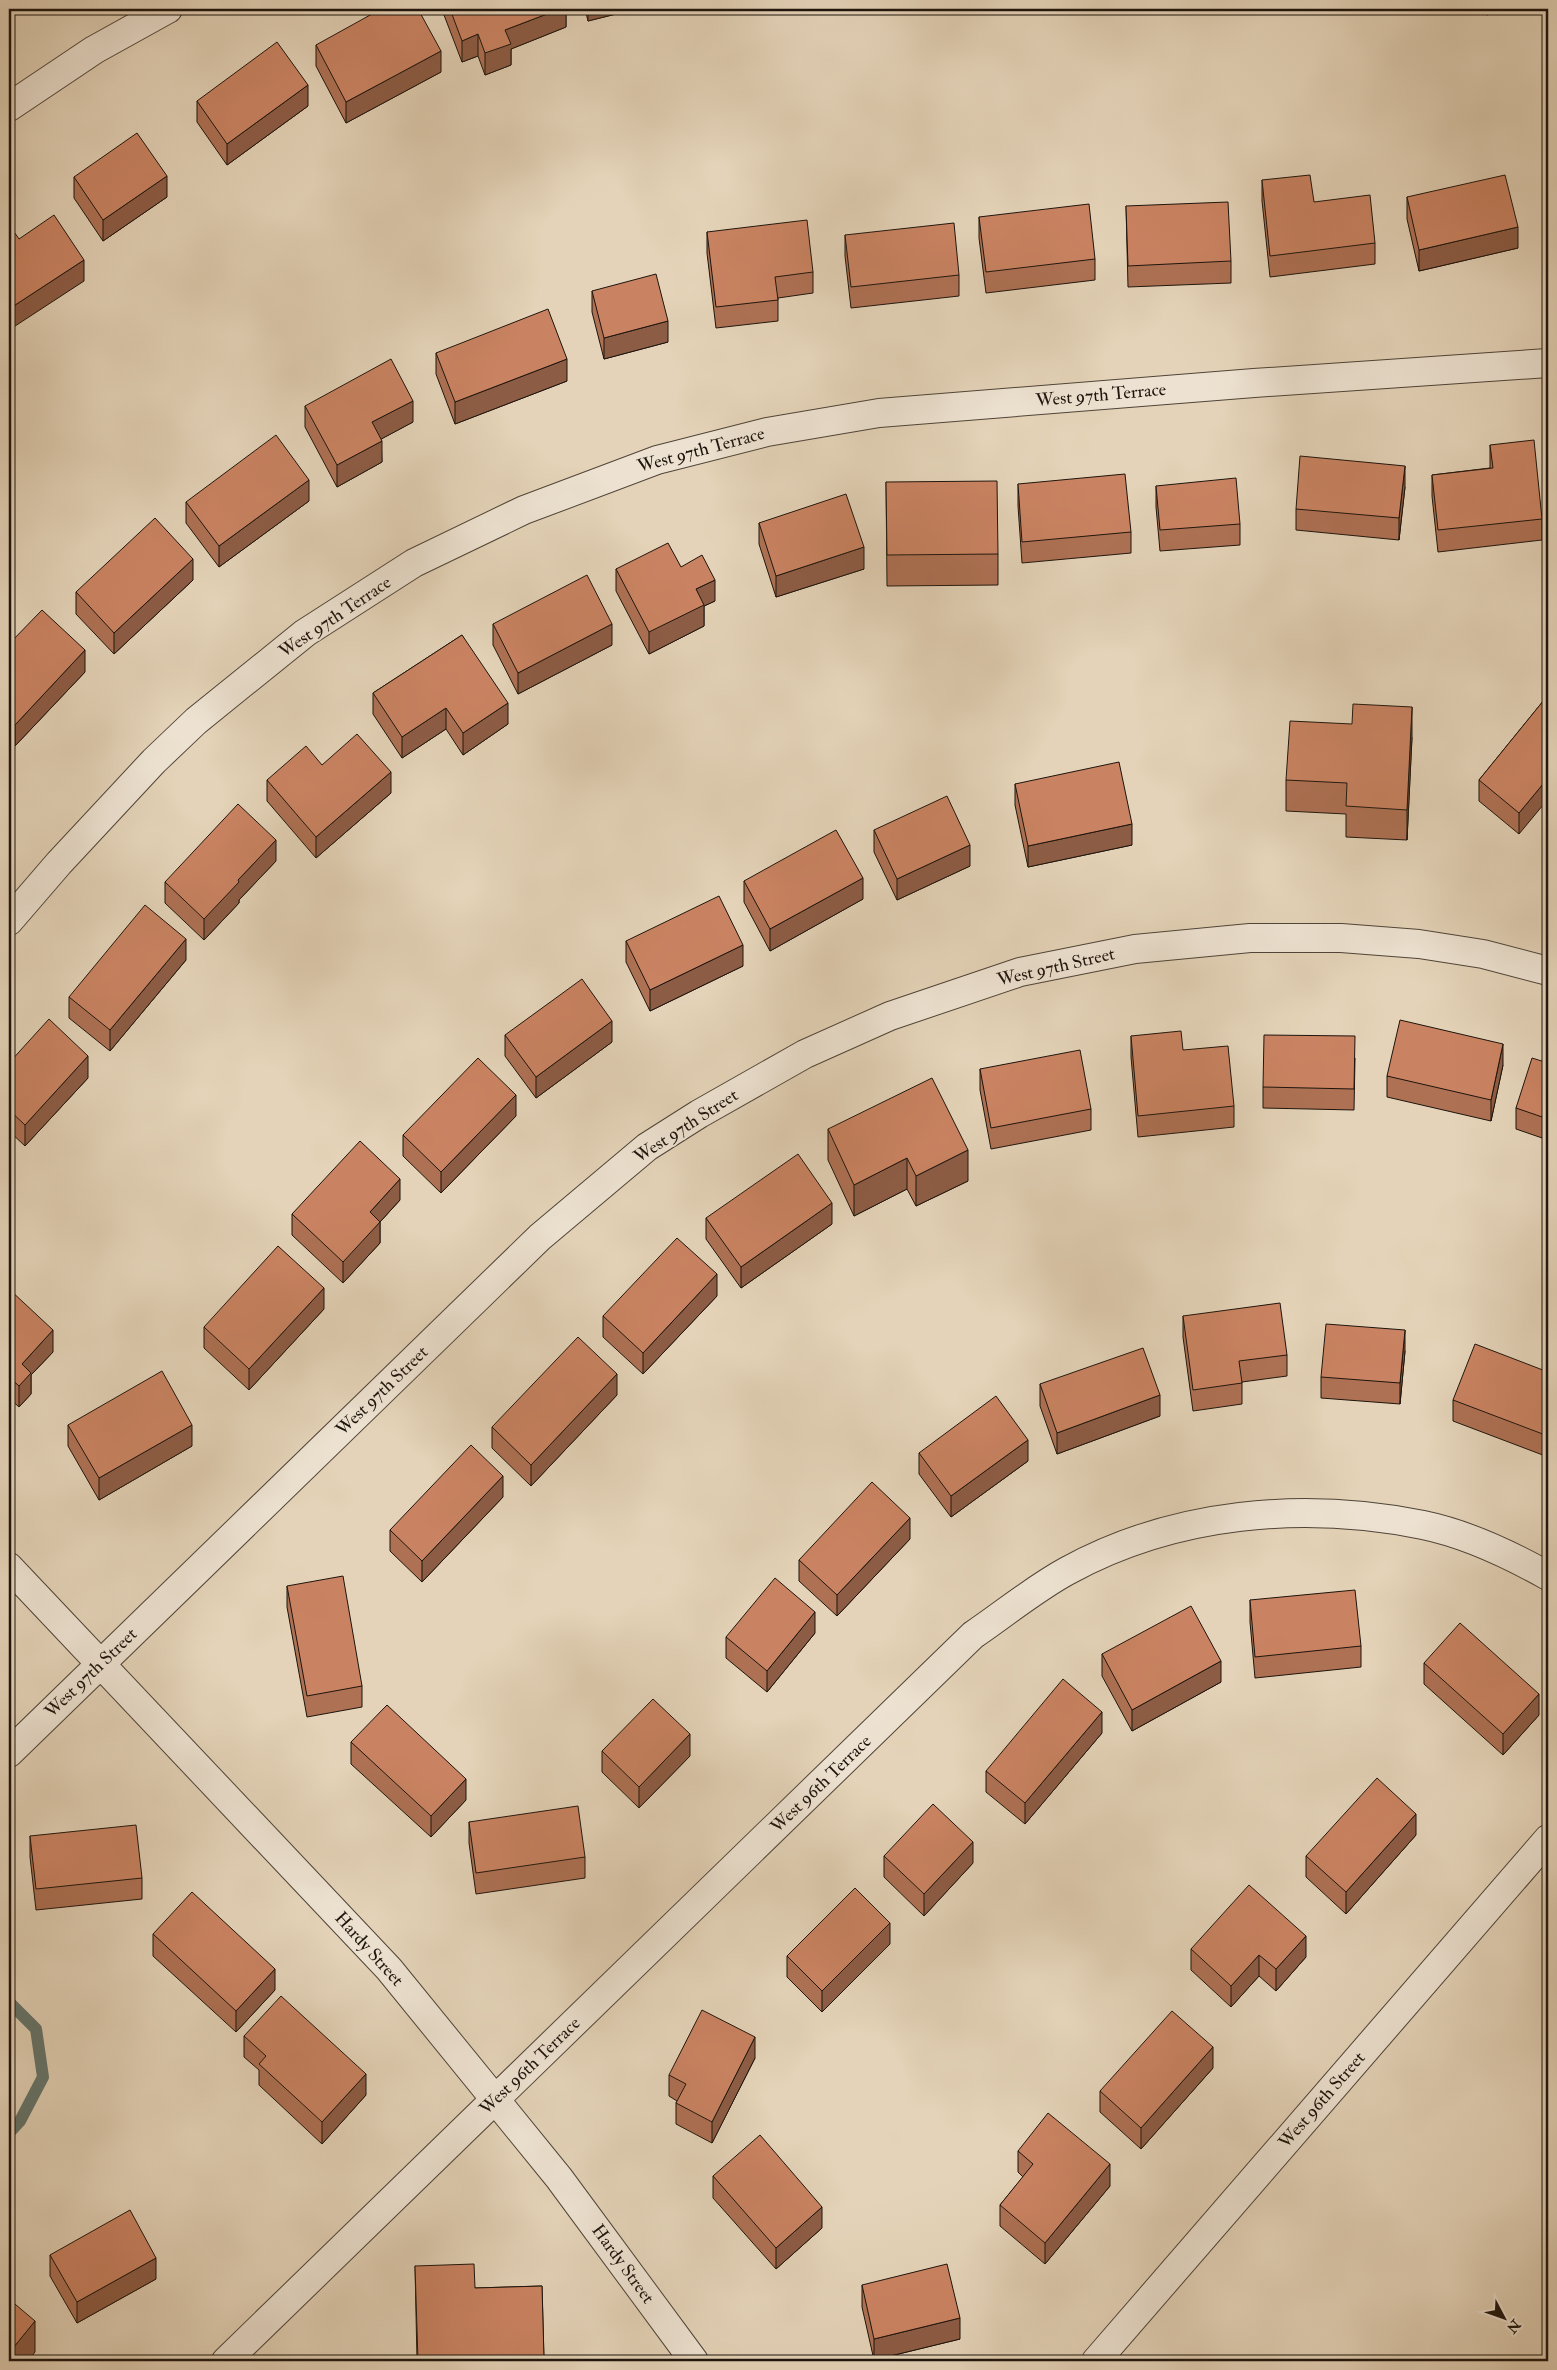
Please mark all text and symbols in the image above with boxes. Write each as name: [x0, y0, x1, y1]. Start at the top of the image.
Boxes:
street label: West 97th Terrace: [1034, 378, 1168, 412]
street label: West 97th Terrace: [634, 422, 768, 478]
street label: West 97th Terrace: [274, 571, 396, 664]
street label: West 97th Street: [994, 942, 1117, 992]
street label: West 97th Street: [629, 1084, 743, 1169]
street label: West 97th Street: [330, 1341, 433, 1442]
street label: West 97th Street: [39, 1623, 142, 1724]
street label: West 96th Terrace: [765, 1730, 877, 1839]
street label: Hardy Street: [329, 1907, 409, 1991]
street label: West 96th Terrace: [474, 2012, 586, 2121]
street label: West 96th Street: [1273, 2047, 1370, 2154]
street label: Hardy Street: [586, 2220, 660, 2308]
north arrow: [1480, 2292, 1530, 2342]
text: N: [1503, 2315, 1525, 2337]

